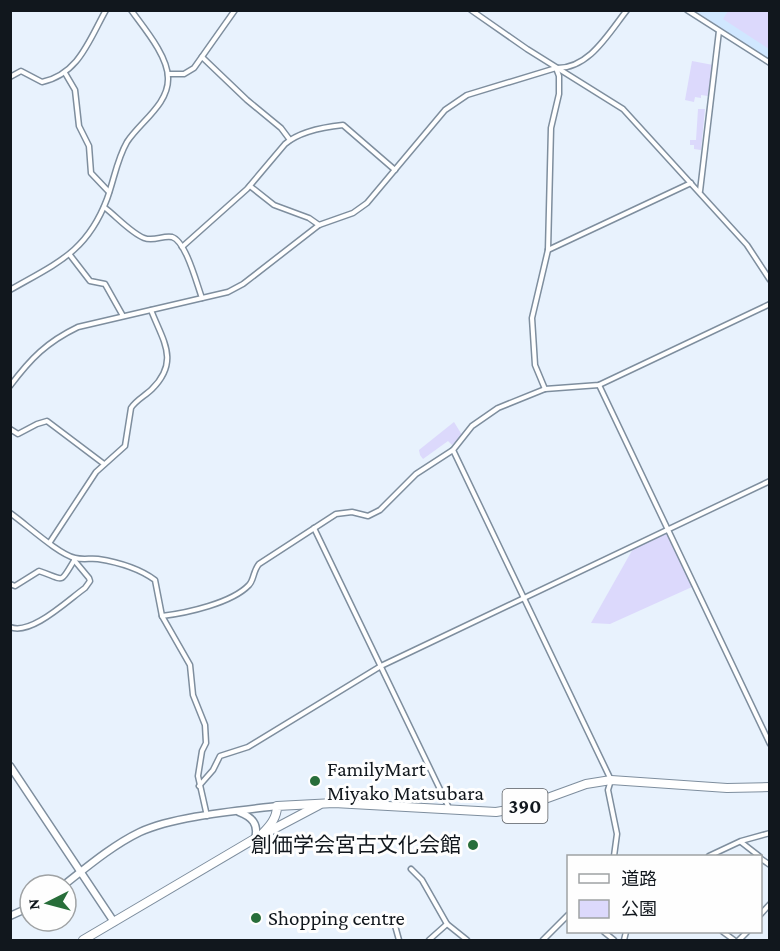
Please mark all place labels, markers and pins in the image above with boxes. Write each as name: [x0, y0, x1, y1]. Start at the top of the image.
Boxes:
place label: FamilyMart Miyako Matsubara: [327, 757, 484, 805]
marker: FamilyMart Miyako Matsubara: [308, 774, 322, 788]
place label: 創価学会宮古文化会館: [251, 833, 461, 857]
marker: 創価学会宮古文化会館: [466, 838, 480, 852]
place label: Shopping centre: [268, 906, 405, 930]
marker: Shopping centre: [249, 911, 263, 925]

